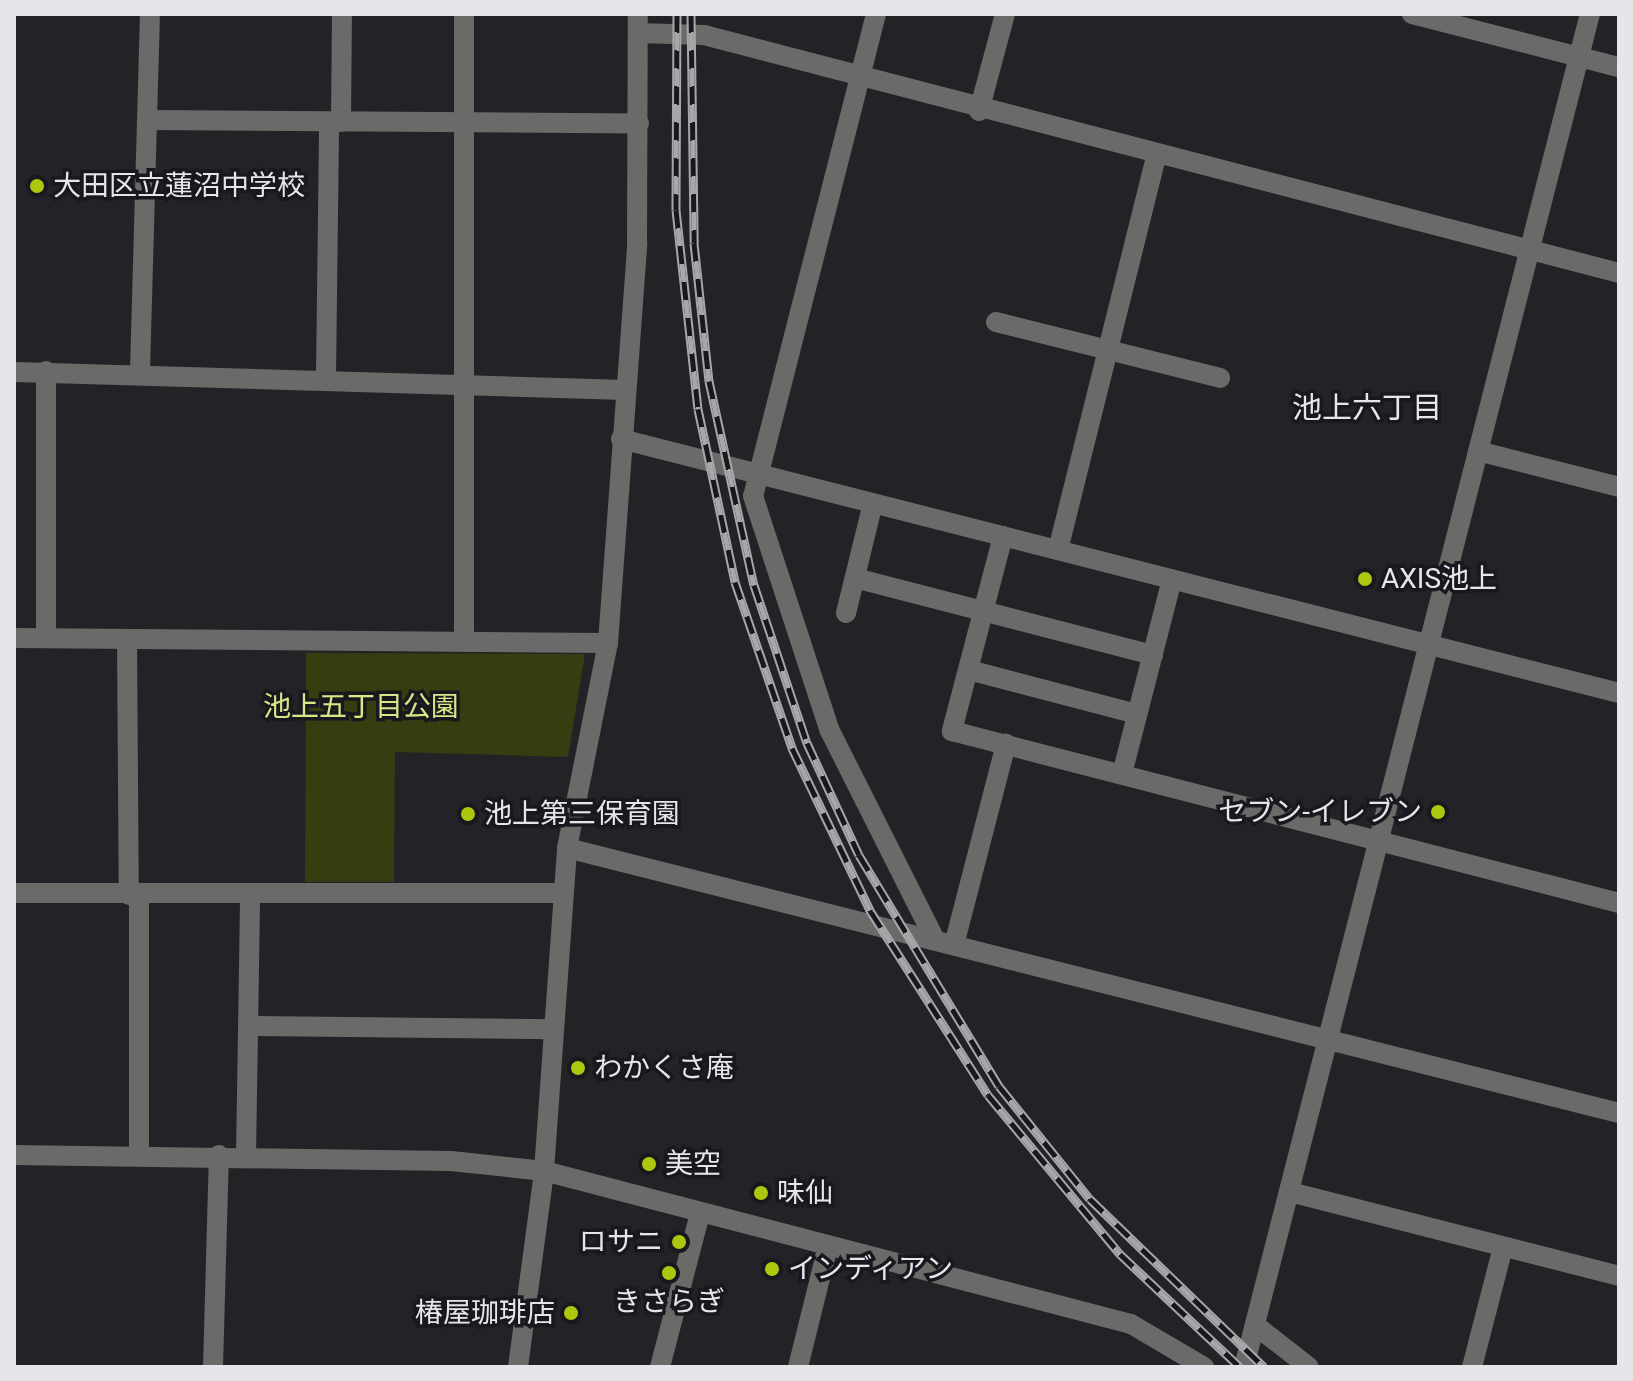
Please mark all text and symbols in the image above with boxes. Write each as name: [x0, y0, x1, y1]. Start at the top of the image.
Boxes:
place label: 大田区立蓮沼中学校: [53, 169, 305, 203]
marker: 大田区立蓮沼中学校: [28, 177, 46, 195]
district label: 池上六丁目: [1292, 390, 1442, 426]
place label: AXIS池上: [1381, 562, 1497, 596]
marker: AXIS池上: [1356, 570, 1374, 588]
park label: 池上五丁目公園: [263, 690, 459, 724]
place label: セブン-イレブン: [1218, 795, 1422, 829]
place label: 池上第三保育園: [484, 797, 680, 831]
marker: セブン-イレブン: [1429, 803, 1447, 821]
marker: 池上第三保育園: [459, 805, 477, 823]
place label: わかくさ庵: [594, 1051, 734, 1085]
marker: わかくさ庵: [569, 1059, 587, 1077]
place label: 美空: [665, 1147, 721, 1181]
marker: 美空: [640, 1155, 658, 1173]
place label: 味仙: [777, 1176, 833, 1210]
marker: 味仙: [752, 1184, 770, 1202]
place label: ロサニ: [579, 1225, 663, 1259]
marker: ロサニ: [670, 1233, 688, 1251]
place label: インディアン: [788, 1252, 956, 1286]
marker: インディアン: [763, 1260, 781, 1278]
marker: きさらぎ: [660, 1264, 678, 1282]
place label: きさらぎ: [613, 1285, 725, 1319]
place label: 椿屋珈琲店: [415, 1296, 555, 1330]
marker: 椿屋珈琲店: [562, 1304, 580, 1322]

